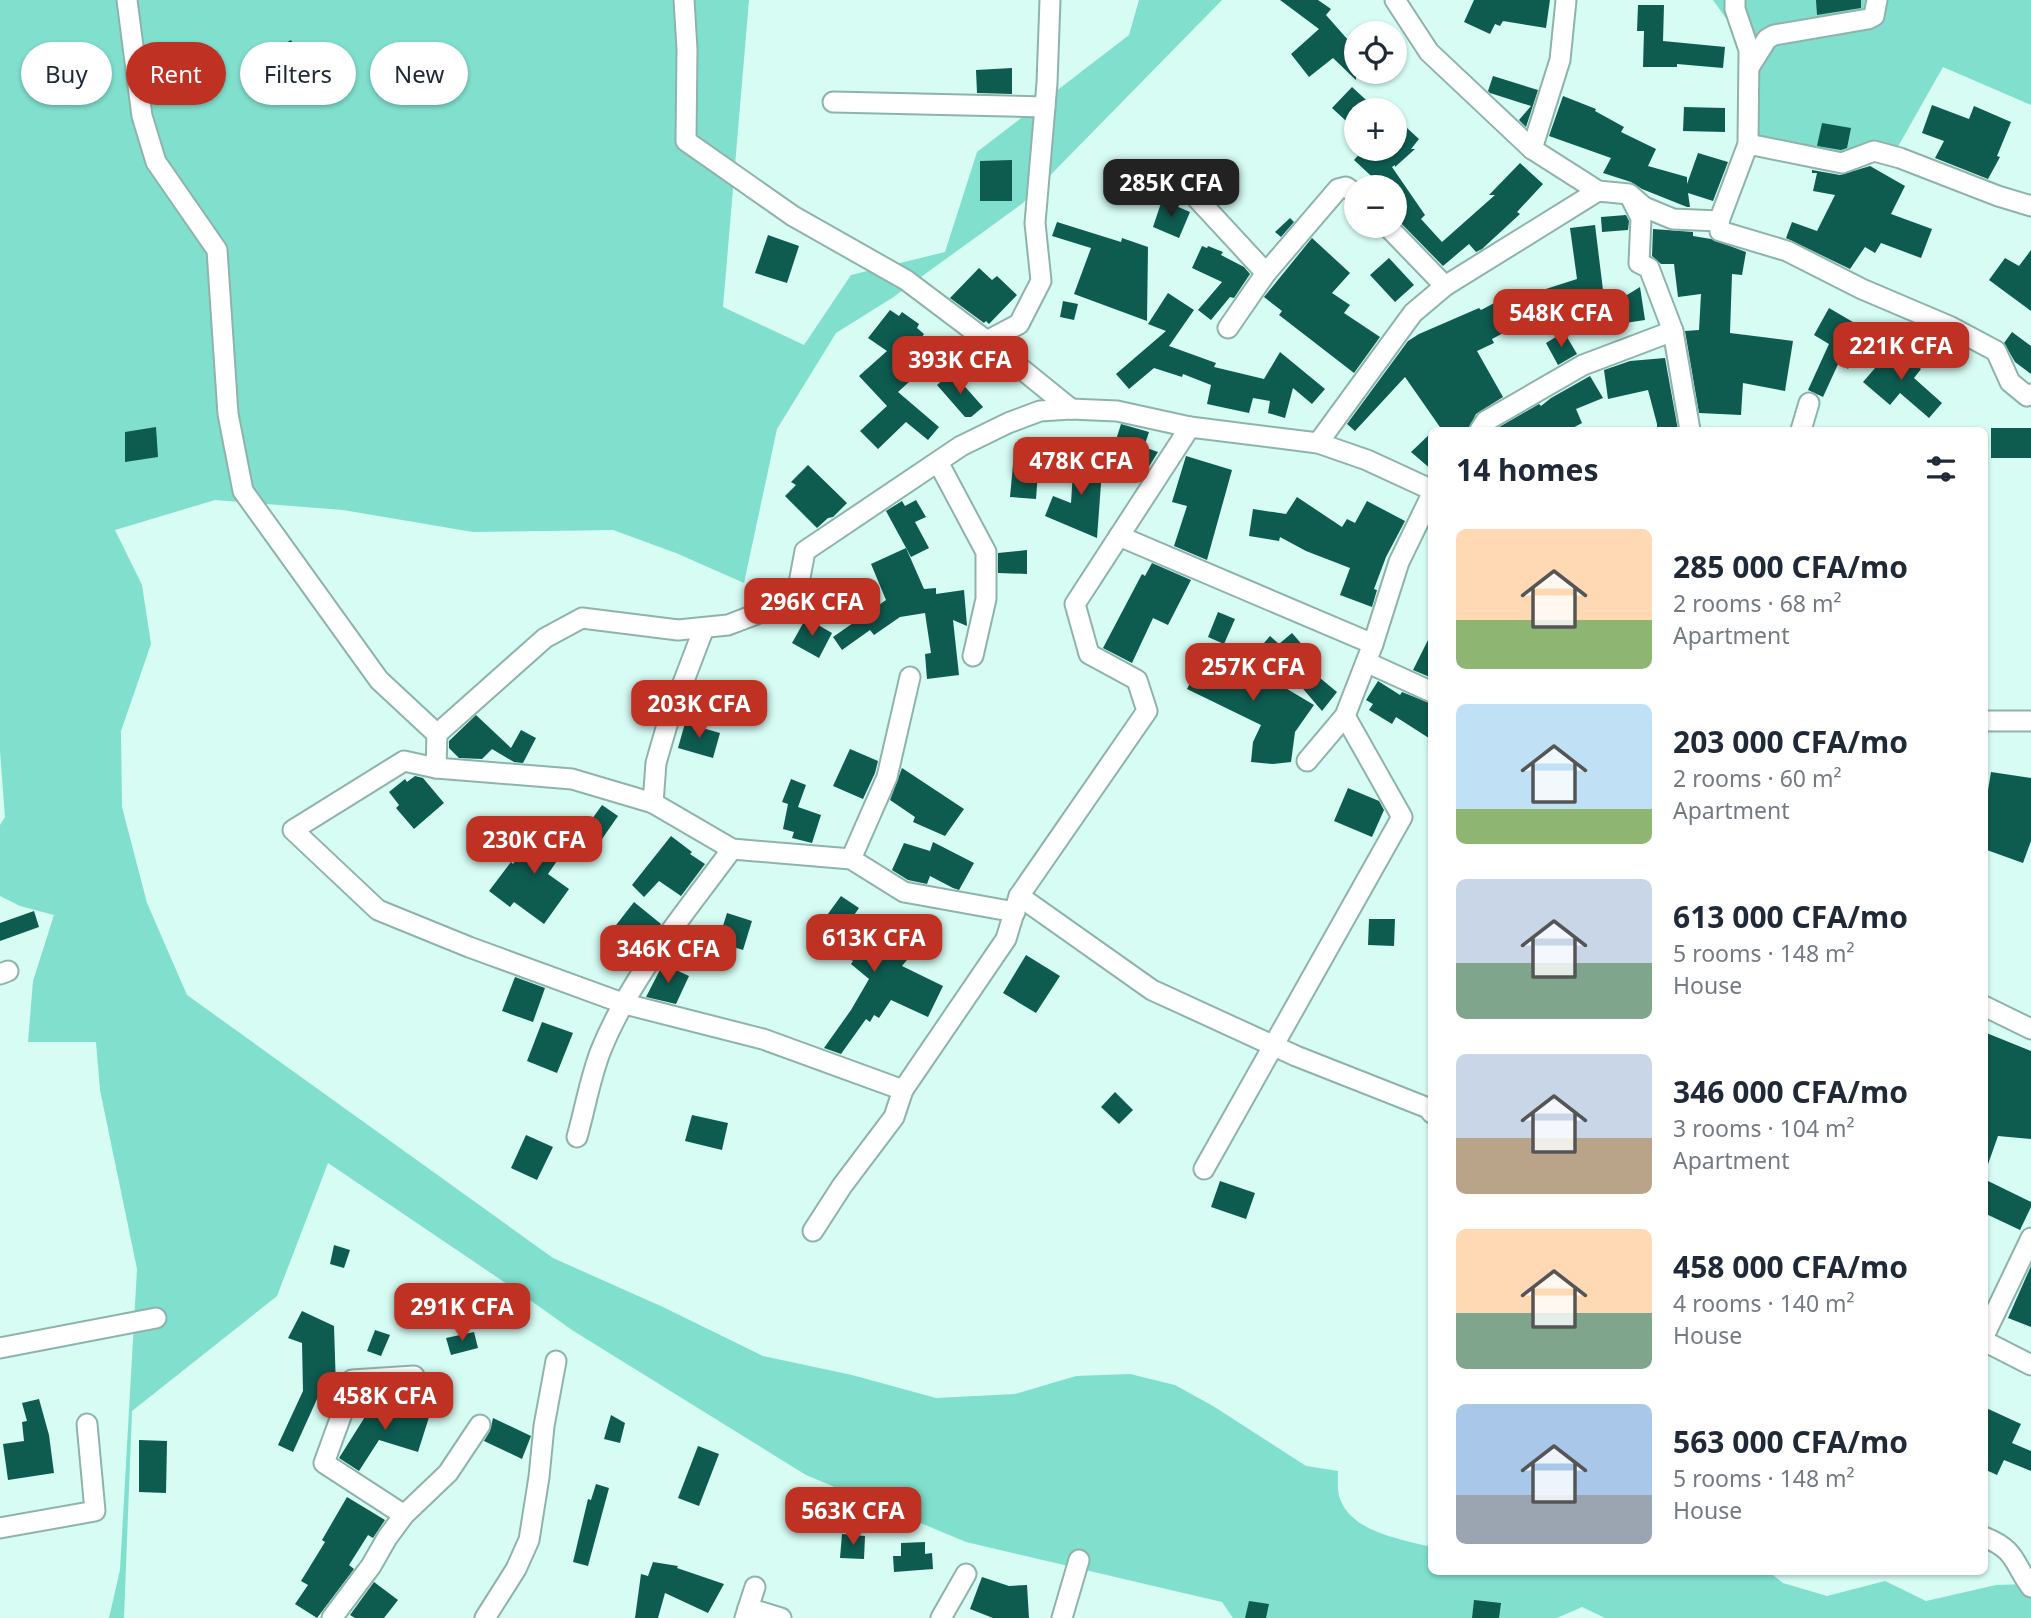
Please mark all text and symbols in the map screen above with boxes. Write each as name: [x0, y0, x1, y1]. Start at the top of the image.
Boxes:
map controls: [1344, 21, 1407, 238]
button: locate: [1344, 21, 1407, 84]
chip: Buy: [21, 42, 112, 105]
chip: Rent: [126, 42, 226, 105]
chip: Filters: [240, 42, 356, 105]
chip: New: [370, 42, 468, 105]
button: +: [1344, 98, 1407, 161]
pin: 285K CFA: [1099, 160, 1243, 219]
text: 285K CFA: [1119, 166, 1223, 198]
button: −: [1344, 175, 1407, 238]
pin: 548K CFA: [1489, 290, 1633, 349]
text: 548K CFA: [1509, 296, 1613, 328]
pin: 221K CFA: [1829, 322, 1973, 382]
text: 221K CFA: [1849, 329, 1953, 361]
pin: 393K CFA: [888, 336, 1032, 396]
text: 393K CFA: [908, 343, 1012, 375]
pin: 478K CFA: [1009, 438, 1153, 497]
text: 478K CFA: [1029, 444, 1133, 476]
text: 14 homes: [1456, 449, 1599, 490]
icon: filters: [1922, 450, 1960, 488]
text: 285 000 CFA/mo: [1673, 546, 1908, 587]
icon: home: [1512, 557, 1596, 641]
pin: 296K CFA: [740, 578, 884, 638]
text: 296K CFA: [760, 585, 864, 617]
text: 2 rooms · 68 m²: [1673, 587, 1842, 619]
text: Apartment: [1673, 619, 1790, 651]
pin: 257K CFA: [1181, 644, 1325, 703]
text: 257K CFA: [1201, 650, 1305, 682]
pin: 203K CFA: [627, 680, 771, 740]
text: 203K CFA: [647, 687, 751, 719]
text: 203 000 CFA/mo: [1673, 721, 1908, 762]
icon: home: [1512, 732, 1596, 816]
text: 2 rooms · 60 m²: [1673, 762, 1842, 794]
text: Apartment: [1673, 794, 1790, 826]
pin: 230K CFA: [462, 816, 606, 876]
text: 230K CFA: [482, 823, 586, 855]
text: 613 000 CFA/mo: [1673, 896, 1908, 937]
icon: home: [1512, 907, 1596, 991]
pin: 613K CFA: [802, 914, 946, 974]
text: 613K CFA: [822, 921, 926, 953]
pin: 346K CFA: [596, 926, 740, 985]
text: 346K CFA: [616, 932, 720, 964]
text: 5 rooms · 148 m²: [1673, 937, 1855, 969]
text: House: [1673, 969, 1742, 1001]
text: 346 000 CFA/mo: [1673, 1071, 1908, 1112]
icon: home: [1512, 1082, 1596, 1166]
text: 3 rooms · 104 m²: [1673, 1112, 1855, 1144]
text: Apartment: [1673, 1144, 1790, 1176]
text: 458 000 CFA/mo: [1673, 1246, 1908, 1287]
icon: home: [1512, 1257, 1596, 1341]
pin: 291K CFA: [390, 1284, 534, 1343]
text: 4 rooms · 140 m²: [1673, 1287, 1855, 1319]
text: 291K CFA: [410, 1290, 514, 1322]
text: House: [1673, 1319, 1742, 1351]
pin: 458K CFA: [313, 1372, 457, 1432]
text: 458K CFA: [333, 1379, 437, 1411]
text: 563 000 CFA/mo: [1673, 1421, 1908, 1462]
icon: home: [1512, 1432, 1596, 1516]
text: 5 rooms · 148 m²: [1673, 1462, 1855, 1494]
pin: 563K CFA: [781, 1488, 925, 1547]
text: 563K CFA: [801, 1494, 905, 1526]
text: House: [1673, 1494, 1742, 1526]

